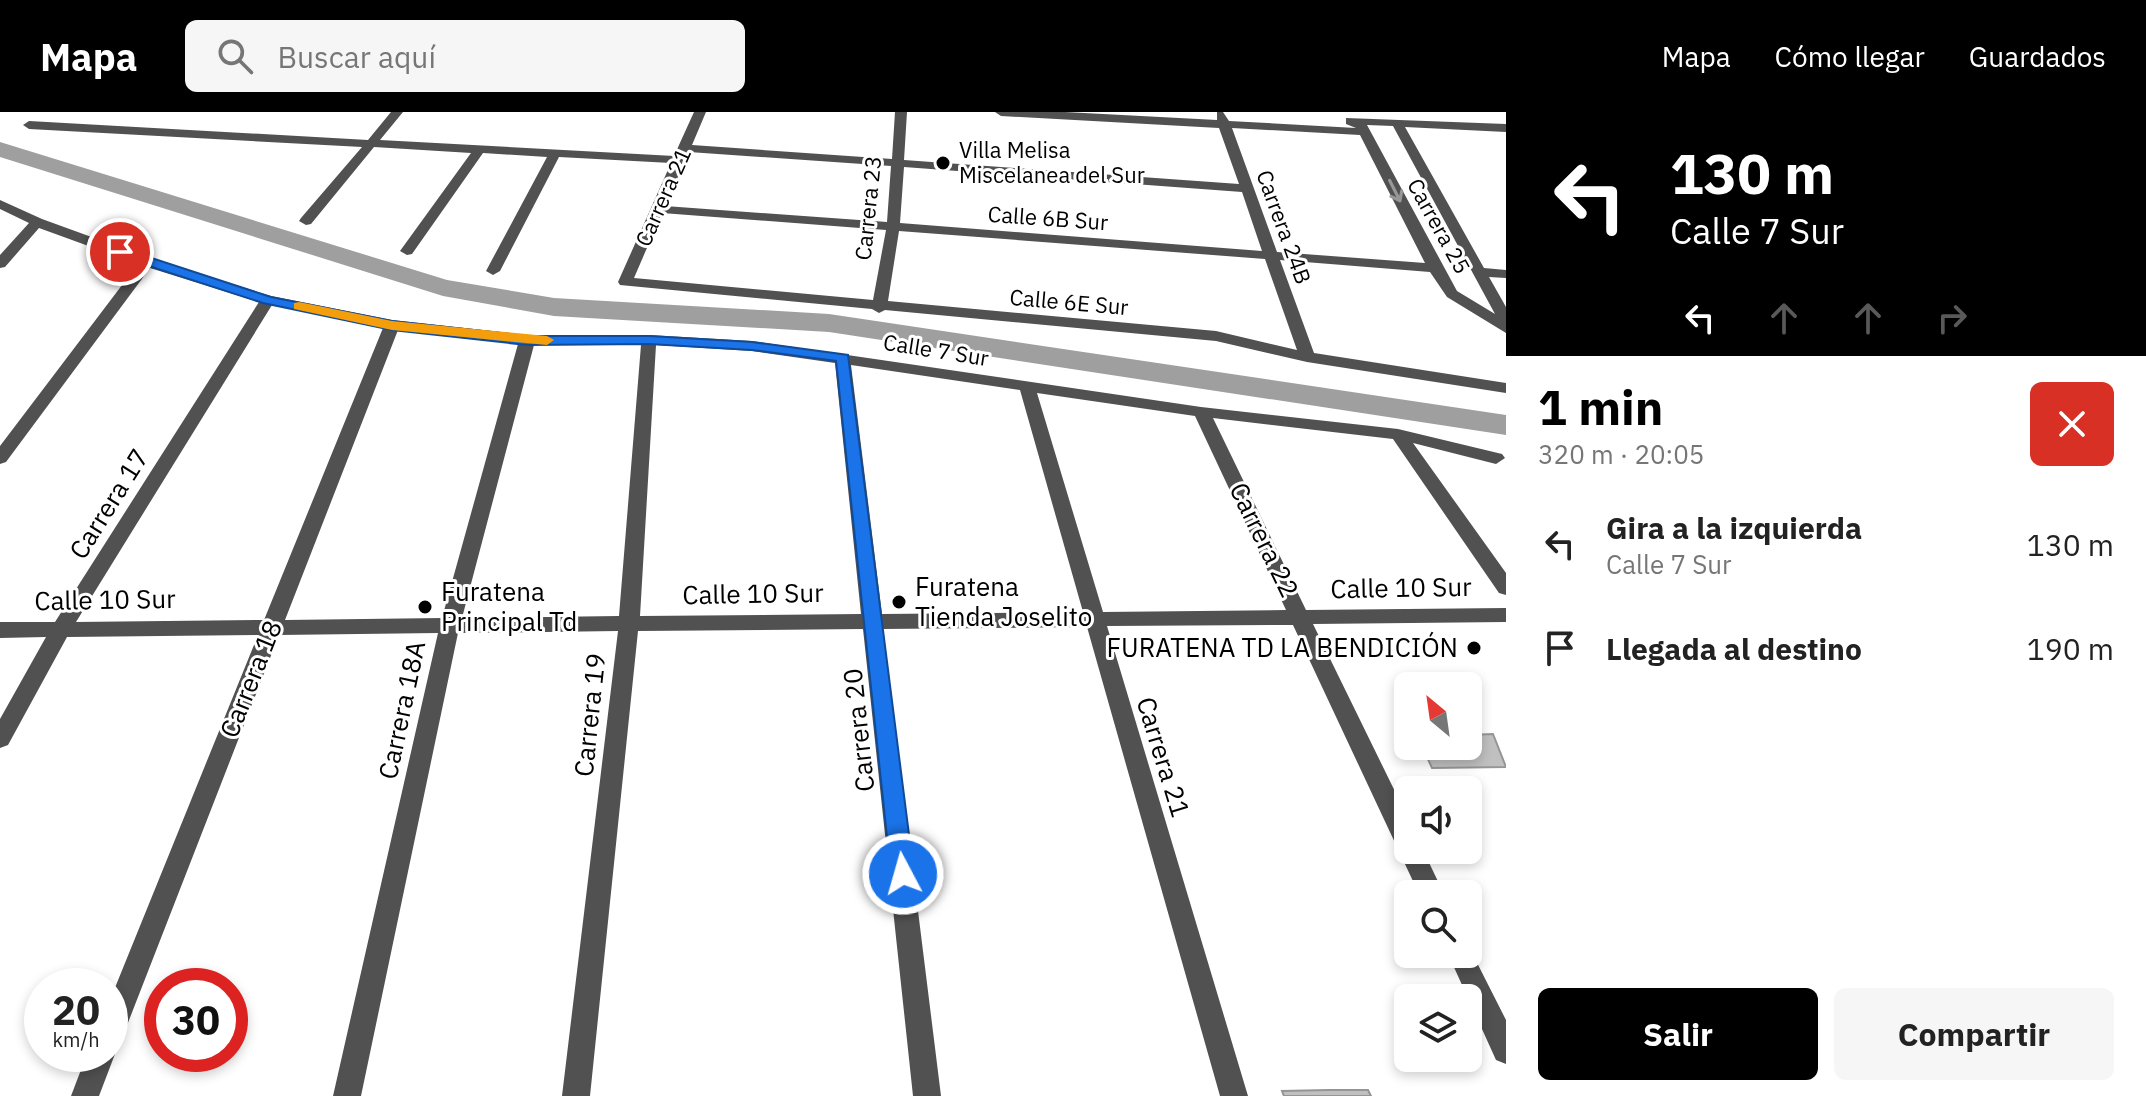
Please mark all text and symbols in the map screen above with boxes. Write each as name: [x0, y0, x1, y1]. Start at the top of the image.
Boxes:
search box: [185, 20, 745, 92]
text: Mapa: [40, 32, 137, 81]
icon: search: [213, 34, 257, 78]
text: Buscar aquí: [277, 37, 436, 76]
text: Mapa: [1662, 38, 1731, 75]
text: Cómo llegar: [1775, 38, 1925, 75]
text: Guardados: [1969, 38, 2106, 75]
place label: Villa Melisa Miscelanea del Sur: [959, 135, 1145, 189]
text: 130 m: [1670, 137, 1834, 209]
street label: Carrera 21: [628, 143, 697, 251]
icon: left: [1538, 144, 1642, 248]
street label: Carrera 23: [848, 154, 887, 262]
marker: Villa Melisa Miscelanea del Sur: [934, 154, 952, 172]
street label: Carrera 24B: [1250, 166, 1318, 288]
street label: Carrera 25: [1401, 173, 1478, 279]
one-way arrow: [1387, 179, 1403, 203]
street label: Calle 6B Sur: [987, 199, 1109, 236]
text: Calle 7 Sur: [1670, 207, 1844, 254]
pin: [86, 218, 154, 286]
icon: arrive: [98, 230, 142, 274]
street label: Calle 6E Sur: [1008, 282, 1130, 321]
icon: left: [1678, 296, 1722, 340]
icon: ahead: [1762, 296, 1806, 340]
icon: ahead: [1846, 296, 1890, 340]
icon: right: [1930, 296, 1974, 340]
street label: Calle 7 Sur: [881, 327, 991, 372]
text: 1 min: [1538, 376, 1663, 438]
button: close: [2030, 382, 2114, 466]
text: 320 m · 20:05: [1538, 437, 1704, 471]
street label: Carrera 17: [61, 442, 155, 565]
street label: Carrera 22: [1222, 476, 1307, 603]
text: Gira a la izquierda: [1606, 508, 1862, 547]
icon: left: [1538, 522, 1582, 566]
text: 130 m: [2027, 525, 2114, 564]
text: Calle 7 Sur: [1606, 547, 1732, 581]
place label: Furatena Tienda Joselito: [915, 569, 1092, 633]
street label: Calle 10 Sur: [1330, 569, 1472, 605]
place label: Furatena Principal Td: [441, 574, 577, 638]
street label: Calle 10 Sur: [682, 575, 824, 611]
street label: Calle 10 Sur: [34, 581, 176, 617]
marker: Furatena Tienda Joselito: [890, 593, 908, 611]
marker: Furatena Principal Td: [416, 598, 434, 616]
street label: Carrera 18: [211, 615, 289, 742]
icon: arrive: [1538, 626, 1582, 670]
text: Llegada al destino: [1606, 629, 1862, 668]
text: 190 m: [2027, 629, 2114, 668]
place label: FURATENA TD LA BENDICIÓN: [1107, 630, 1458, 664]
street label: Carrera 18A: [370, 637, 432, 782]
marker: FURATENA TD LA BENDICIÓN: [1465, 639, 1483, 657]
street label: Carrera 19: [566, 651, 612, 778]
street label: Carrera 20: [835, 667, 881, 794]
north arrow: [1394, 672, 1482, 760]
map controls: [1394, 672, 1482, 1072]
street label: Carrera 21: [1130, 692, 1198, 821]
button: sound: [1394, 776, 1482, 864]
position arrow: [861, 832, 945, 916]
button: search: [1394, 880, 1482, 968]
speed limit sign: 30: [144, 968, 248, 1072]
text: 20: [52, 984, 100, 1036]
button: layers: [1394, 984, 1482, 1072]
button: Salir: [1538, 988, 1818, 1080]
button: Compartir: [1834, 988, 2114, 1080]
text: km/h: [52, 1026, 100, 1053]

